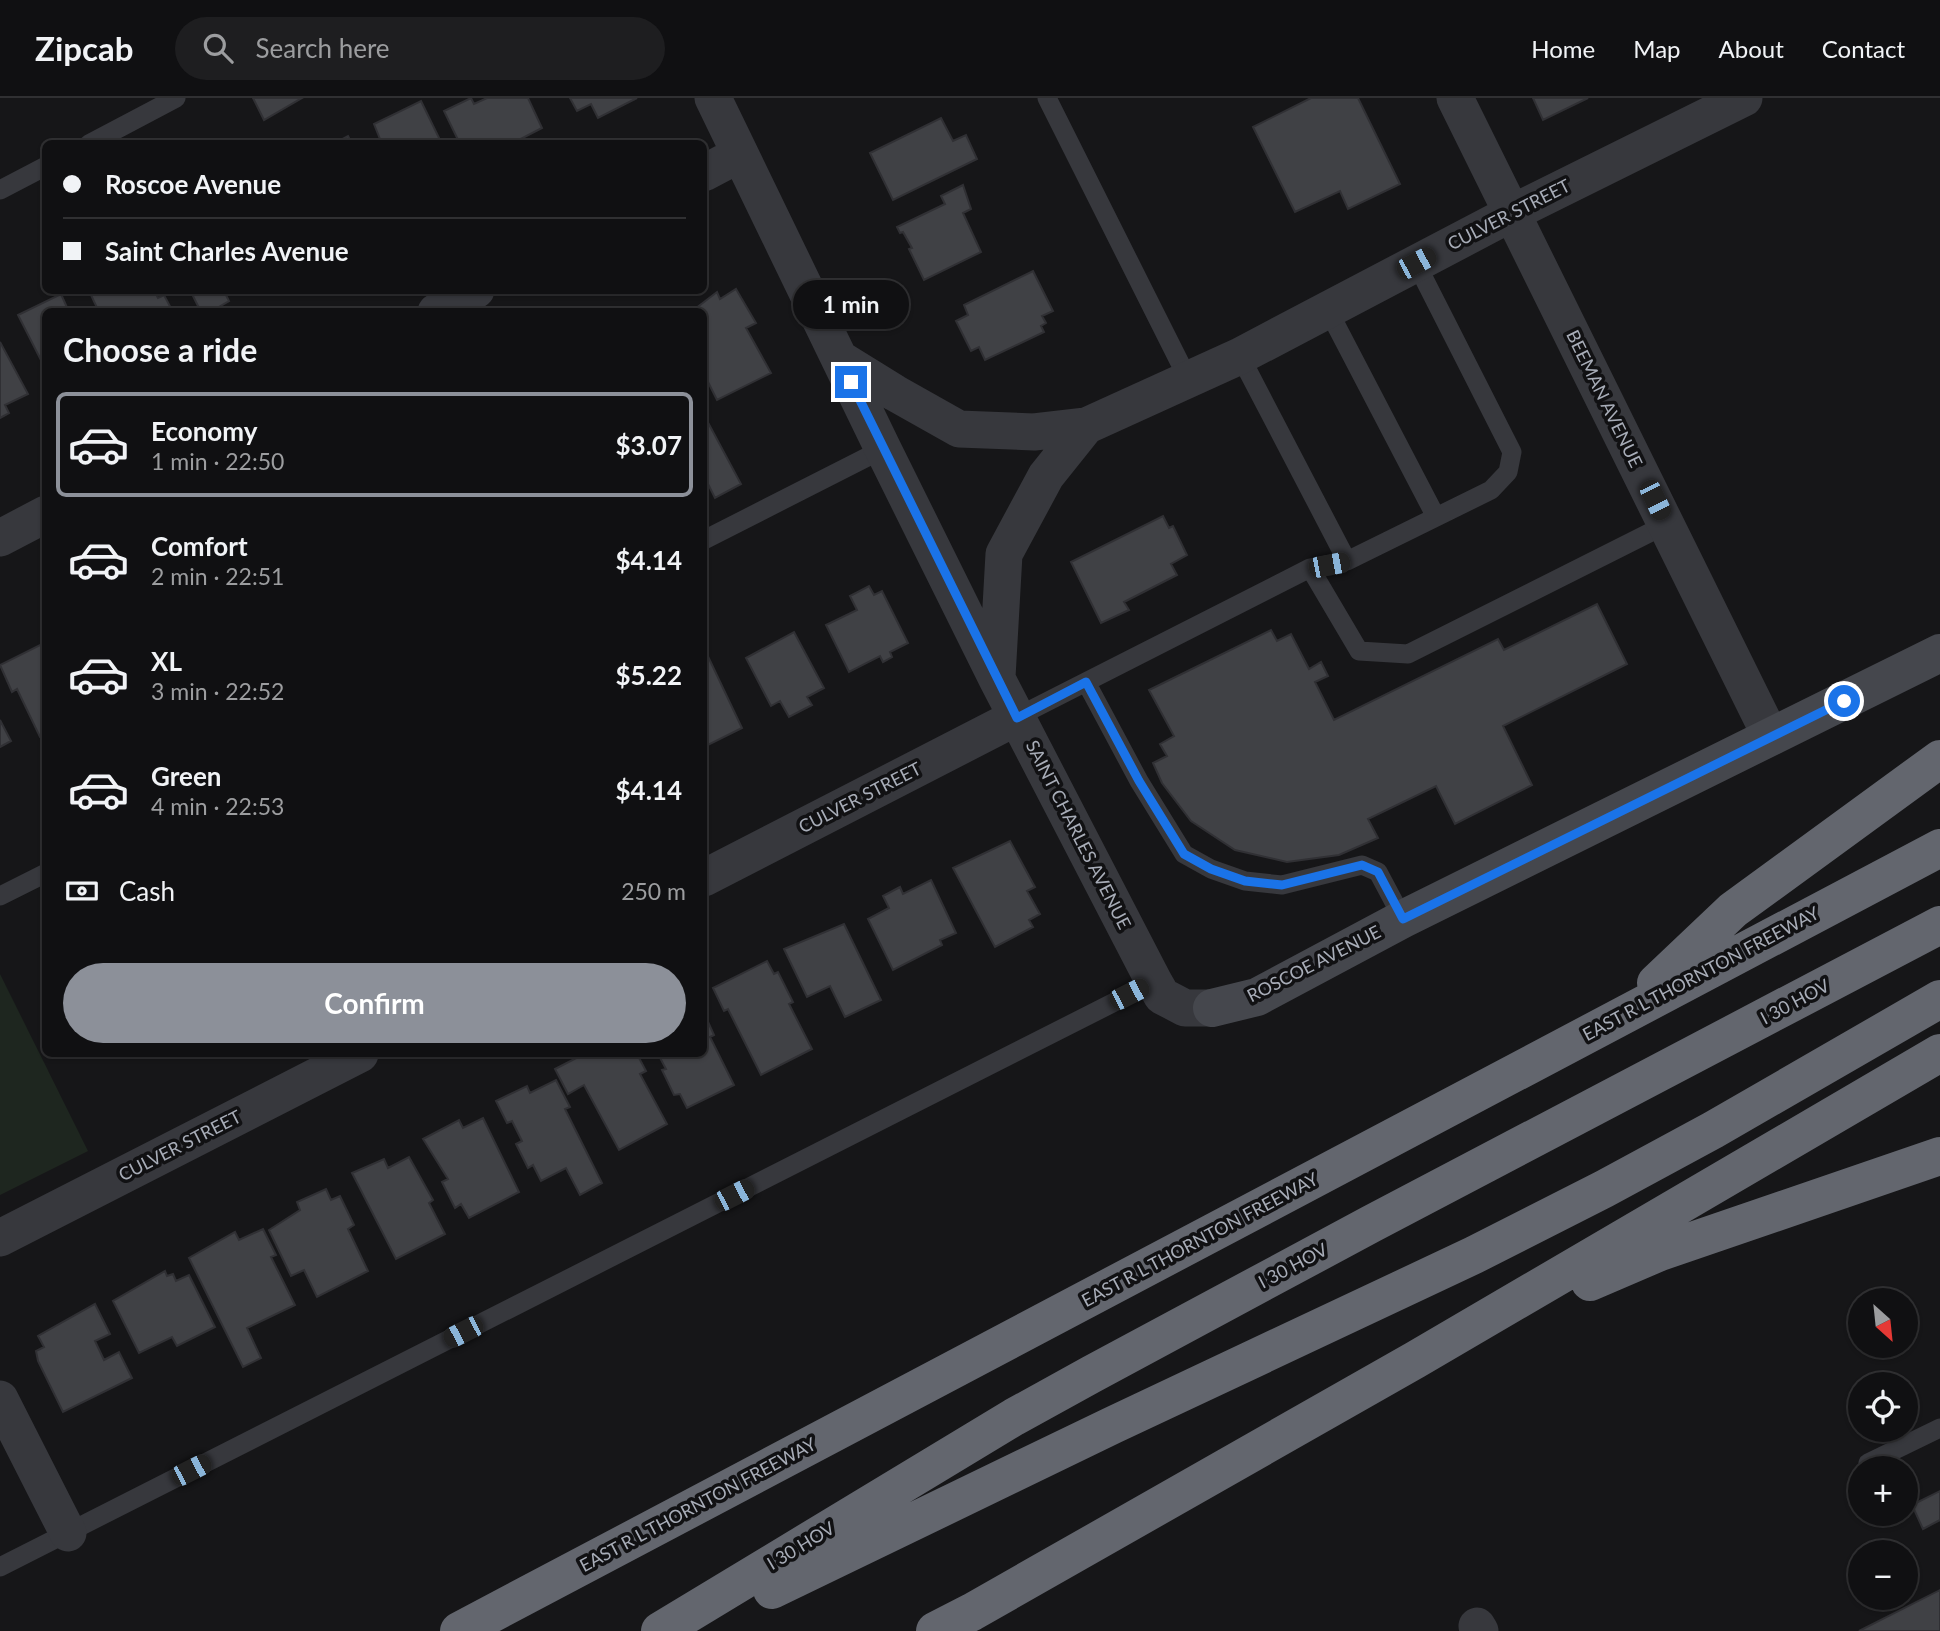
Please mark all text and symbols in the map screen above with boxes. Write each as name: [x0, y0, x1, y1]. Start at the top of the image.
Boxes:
search box: [175, 17, 665, 80]
text: Zipcab: [35, 28, 133, 68]
icon: search: [199, 29, 237, 67]
text: Search here: [255, 32, 390, 64]
text: Home: [1531, 34, 1595, 63]
text: Map: [1633, 34, 1681, 63]
text: About: [1719, 34, 1784, 63]
text: Contact: [1822, 34, 1905, 63]
text: Roscoe Avenue: [105, 168, 281, 200]
street label: CULVER STREET: [1444, 174, 1574, 254]
text: Saint Charles Avenue: [105, 235, 349, 267]
car: [1393, 244, 1440, 282]
callout: 1 min: [793, 280, 909, 330]
text: 1 min: [822, 290, 880, 318]
street label: BEEMAN AVENUE: [1562, 326, 1648, 471]
text: Choose a ride: [63, 330, 257, 369]
route end: [835, 366, 867, 398]
icon: car: [67, 413, 130, 476]
text: Economy: [151, 415, 257, 447]
text: $3.07: [616, 429, 682, 461]
text: 1 min · 22:50: [151, 447, 284, 475]
car: [1637, 477, 1674, 523]
icon: car: [67, 528, 130, 591]
text: Comfort: [151, 530, 248, 562]
text: $4.14: [616, 544, 682, 576]
car: [1307, 551, 1352, 579]
text: 2 min · 22:51: [151, 562, 284, 590]
icon: car: [67, 643, 130, 706]
text: XL: [151, 645, 182, 677]
text: $5.22: [616, 659, 682, 691]
text: 3 min · 22:52: [151, 677, 284, 705]
route start: [1828, 685, 1860, 717]
street label: SAINT CHARLES AVENUE: [1022, 736, 1136, 933]
street label: CULVER STREET: [795, 757, 925, 837]
icon: car: [67, 758, 130, 821]
text: Green: [151, 760, 221, 792]
text: $4.14: [616, 774, 682, 806]
text: 4 min · 22:53: [151, 792, 284, 820]
icon: cash: [63, 872, 101, 910]
text: Cash: [119, 875, 175, 907]
text: 250 m: [621, 877, 686, 905]
street label: EAST R L THORNTON FREEWAY: [1579, 901, 1823, 1045]
street label: ROSCOE AVENUE: [1243, 920, 1384, 1006]
button: Confirm: [63, 963, 686, 1043]
street label: I 30 HOV: [1756, 973, 1834, 1028]
car: [1106, 975, 1153, 1013]
street label: CULVER STREET: [115, 1105, 245, 1185]
street label: EAST R L THORNTON FREEWAY: [1078, 1167, 1322, 1311]
car: [711, 1176, 758, 1214]
street label: I 30 HOV: [1254, 1237, 1332, 1292]
north arrow: [1848, 1288, 1918, 1358]
map controls: [1848, 1288, 1918, 1610]
car: [440, 1313, 487, 1351]
button: locate: [1848, 1372, 1918, 1442]
street label: EAST R L THORNTON FREEWAY: [576, 1432, 820, 1576]
car: [168, 1451, 215, 1489]
button: +: [1848, 1456, 1918, 1526]
street label: I 30 HOV: [763, 1516, 839, 1574]
button: −: [1848, 1540, 1918, 1610]

